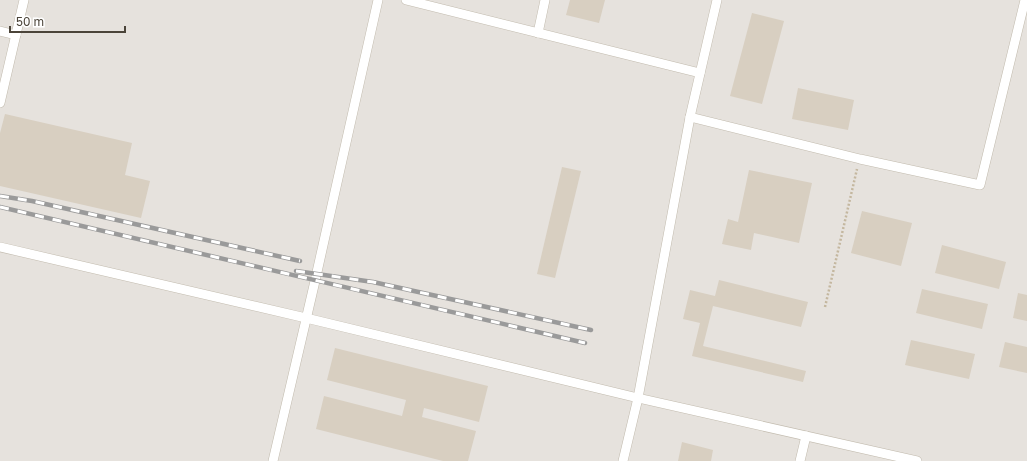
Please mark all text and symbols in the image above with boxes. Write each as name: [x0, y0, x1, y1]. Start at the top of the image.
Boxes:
scale bar: [10, 8, 125, 34]
text: 50 m: [16, 14, 44, 29]

